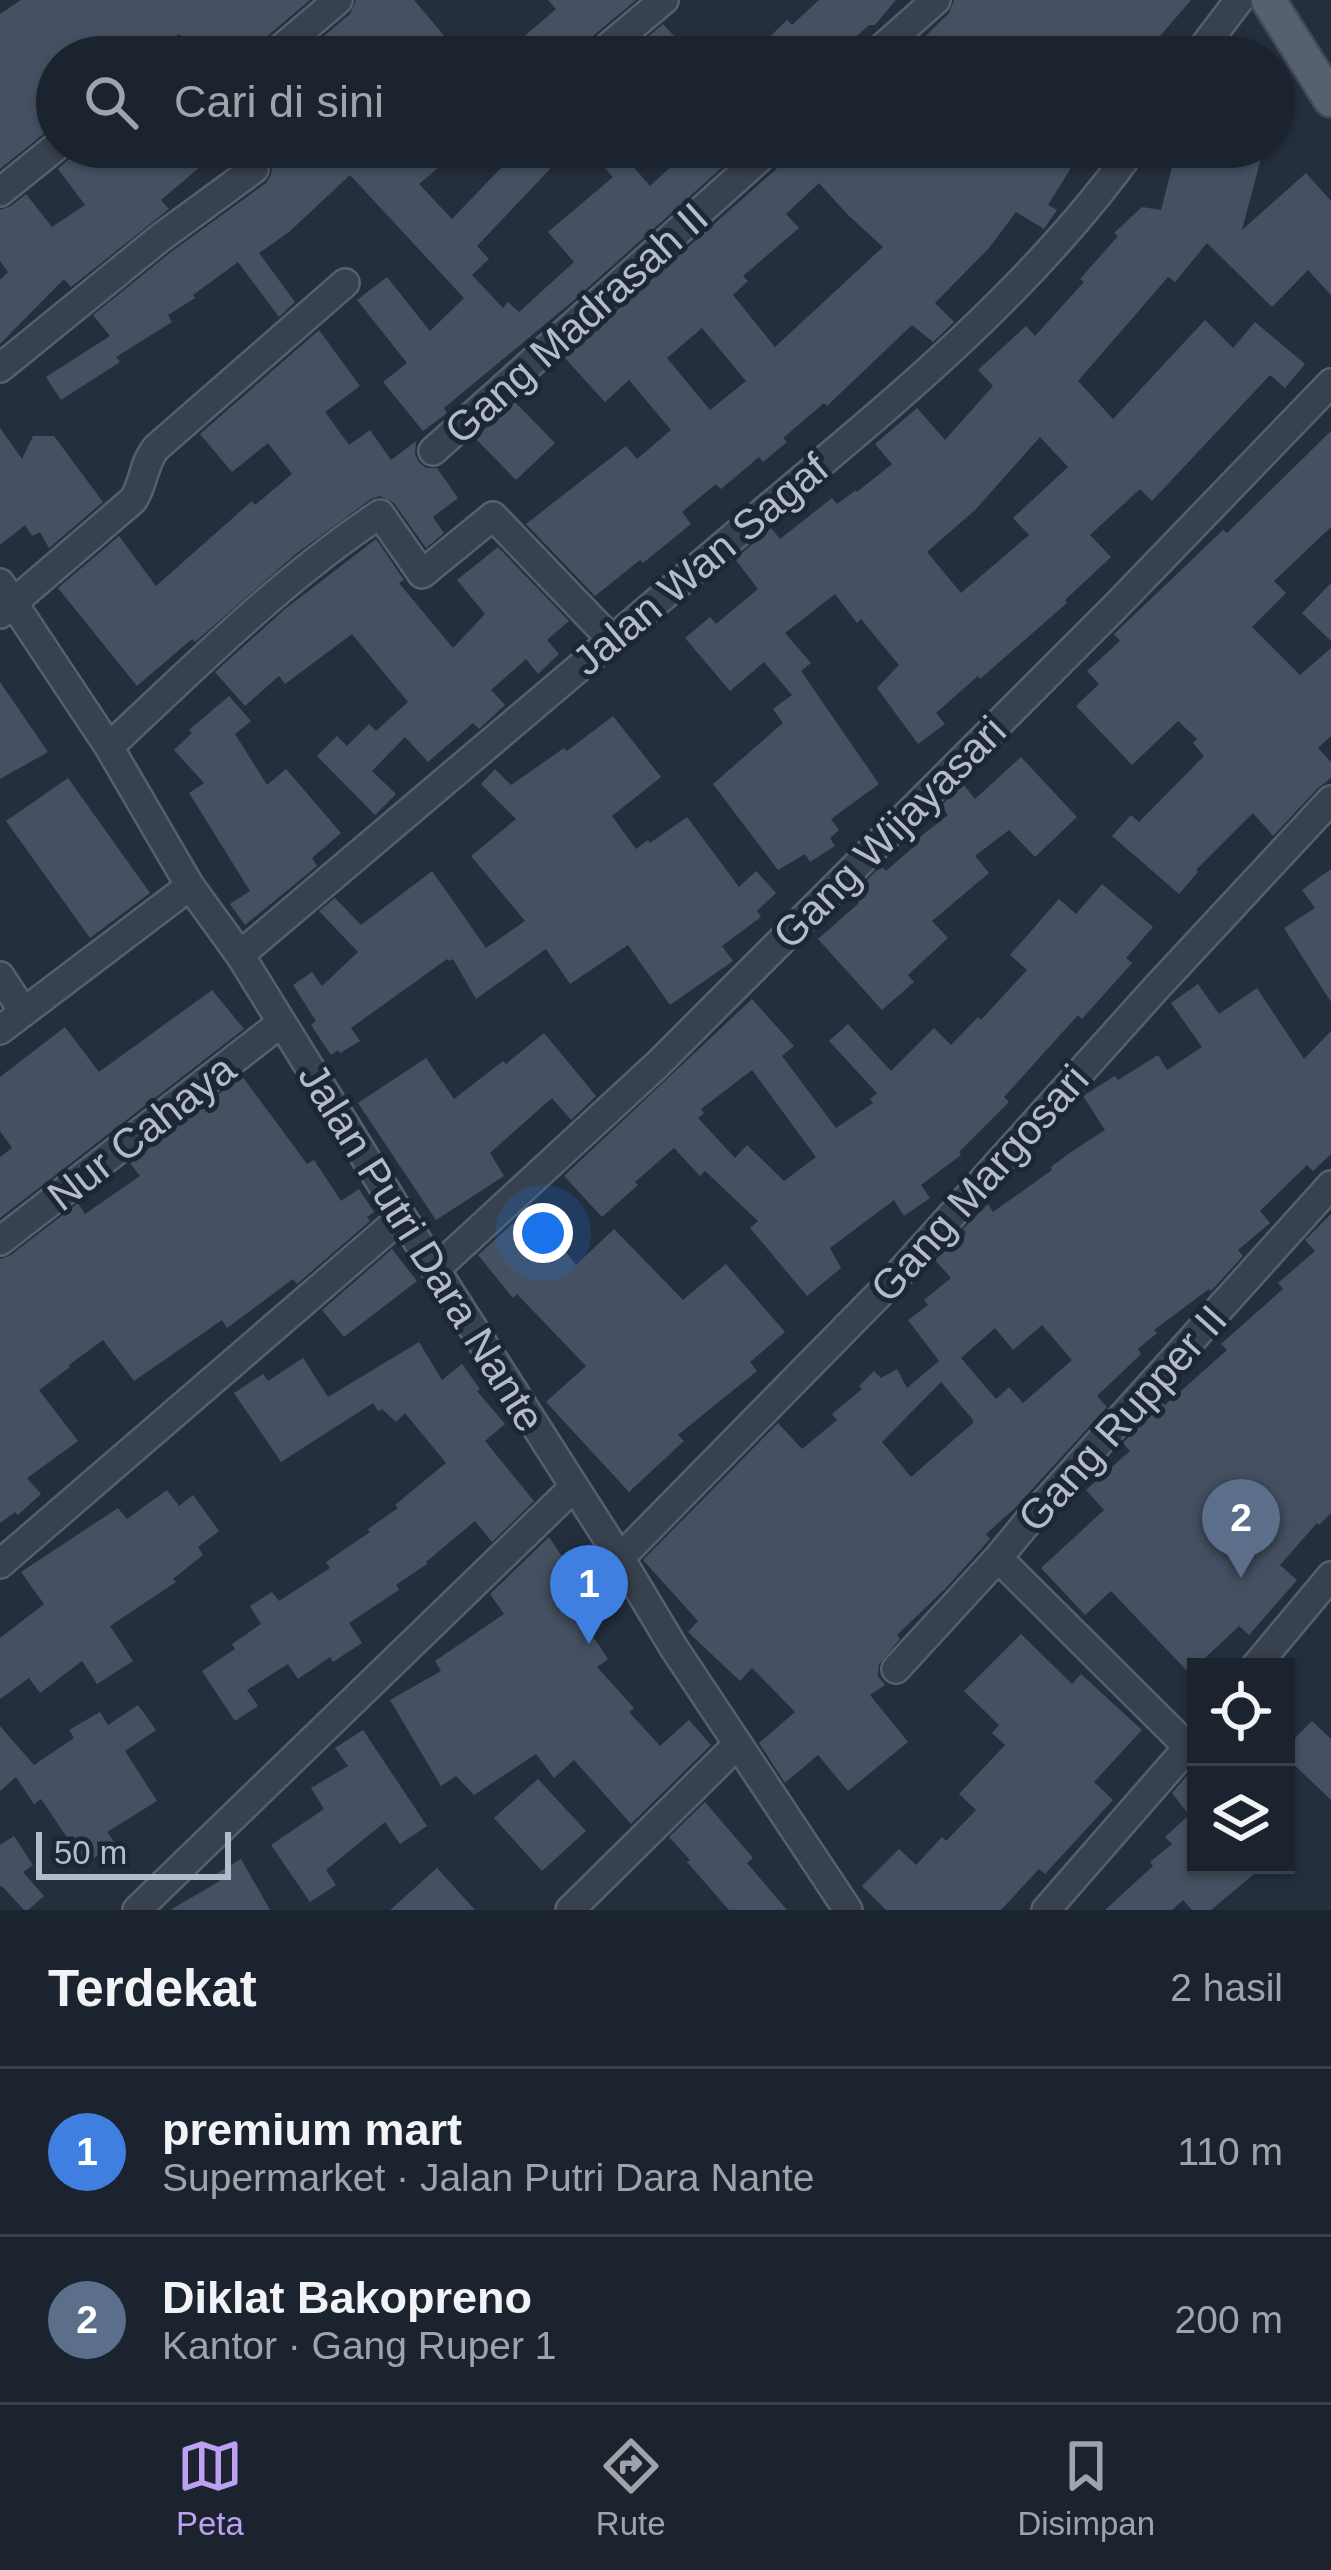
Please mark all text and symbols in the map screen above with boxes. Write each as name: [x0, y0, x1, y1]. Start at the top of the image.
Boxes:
search box: [36, 36, 1295, 168]
icon: search: [78, 69, 144, 135]
text: Cari di sini: [174, 76, 384, 127]
street label: Gang Madrasah II: [436, 193, 717, 453]
street label: Jalan Wan Sagaf: [563, 444, 838, 685]
street label: Gang Wijayasari: [764, 707, 1015, 958]
street label: Nur Cahaya: [39, 1044, 245, 1220]
street label: Jalan Putri Dara Nante: [289, 1055, 554, 1440]
street label: Gang Margosari: [861, 1056, 1098, 1311]
your location: [513, 1203, 573, 1263]
street label: Gang Rupper II: [1009, 1296, 1236, 1541]
pin: 2: [1202, 1479, 1280, 1578]
pin: 1: [550, 1545, 628, 1644]
map controls: [1187, 1658, 1295, 1874]
button: locate: [1187, 1658, 1295, 1766]
button: layers: [1187, 1766, 1295, 1874]
scale bar: [36, 1826, 231, 1879]
text: 50 m: [54, 1834, 127, 1871]
text: Terdekat: [48, 1960, 257, 2017]
text: 2 hasil: [1170, 1966, 1283, 2009]
text: premium mart: [162, 2104, 462, 2155]
text: 1: [76, 2130, 98, 2173]
text: 110 m: [1178, 2130, 1283, 2173]
text: Supermarket · Jalan Putri Dara Nante: [162, 2156, 814, 2199]
text: Diklat Bakopreno: [162, 2272, 532, 2323]
text: 2: [76, 2298, 98, 2341]
text: 200 m: [1175, 2298, 1283, 2341]
text: Kantor · Gang Ruper 1: [162, 2324, 557, 2367]
tab: Peta: [176, 2433, 244, 2543]
tab: Rute: [596, 2433, 666, 2543]
tab: Disimpan: [1017, 2433, 1155, 2543]

